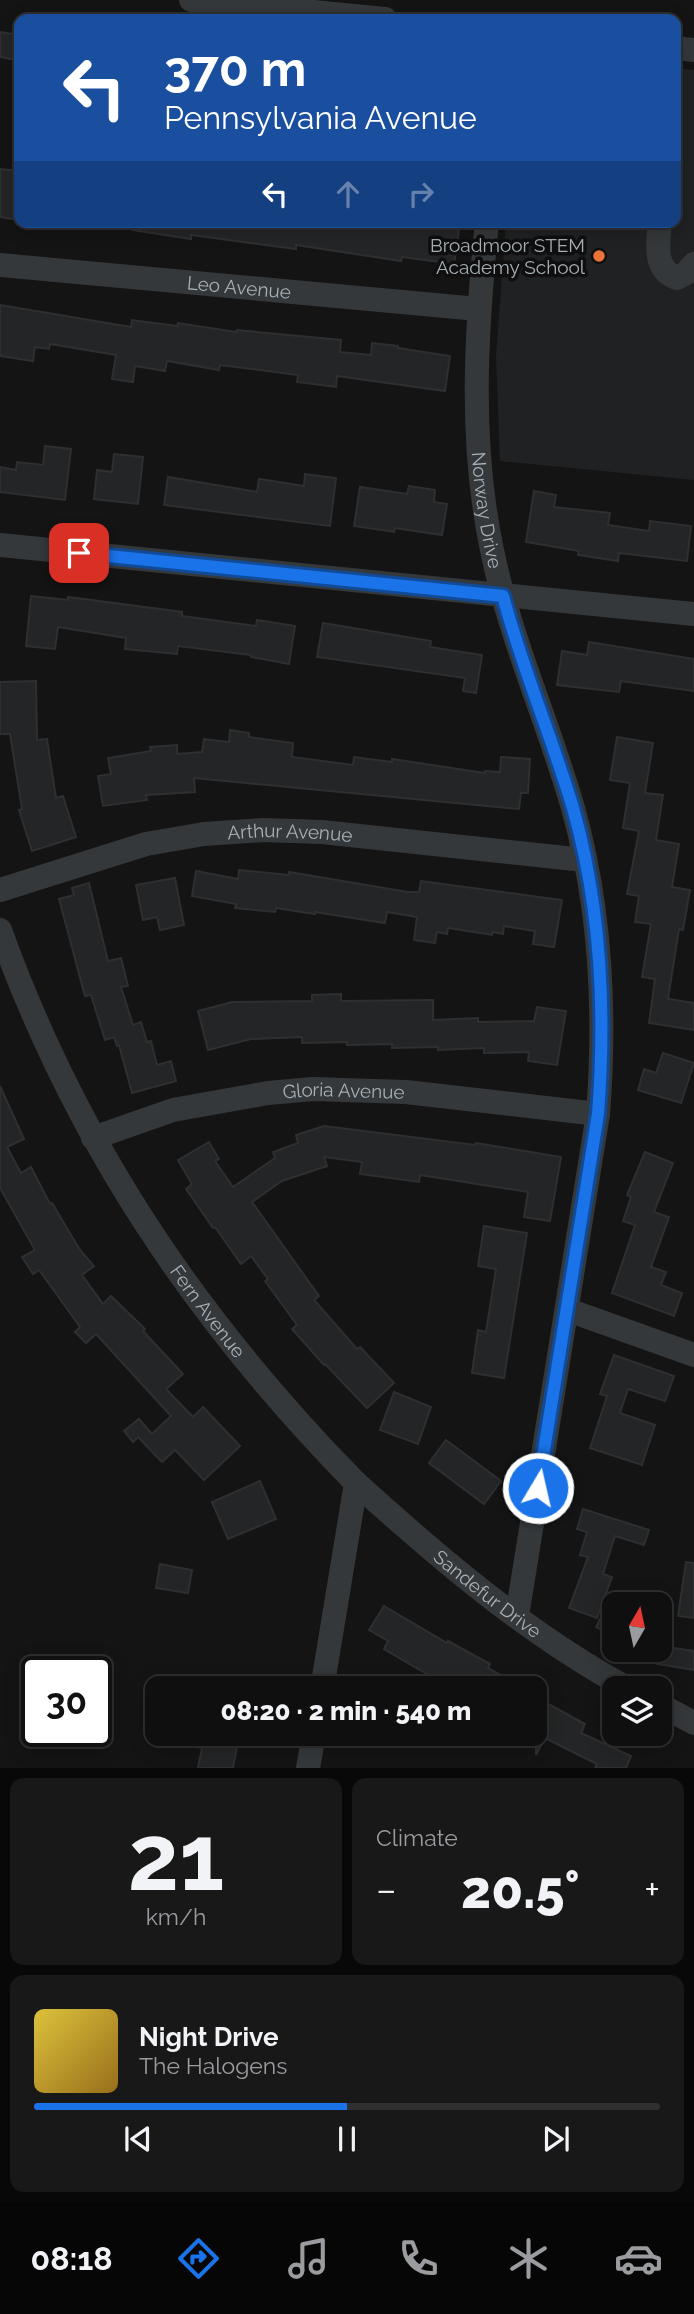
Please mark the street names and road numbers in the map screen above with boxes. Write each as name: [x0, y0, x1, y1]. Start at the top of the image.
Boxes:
street label: Leo Avenue: [186, 271, 292, 303]
street label: Norway Drive: [468, 451, 507, 571]
street label: Arthur Avenue: [227, 819, 354, 846]
street label: Gloria Avenue: [282, 1078, 405, 1103]
street label: Fern Avenue: [166, 1261, 250, 1362]
street label: Sandefur Drive: [429, 1545, 545, 1642]

